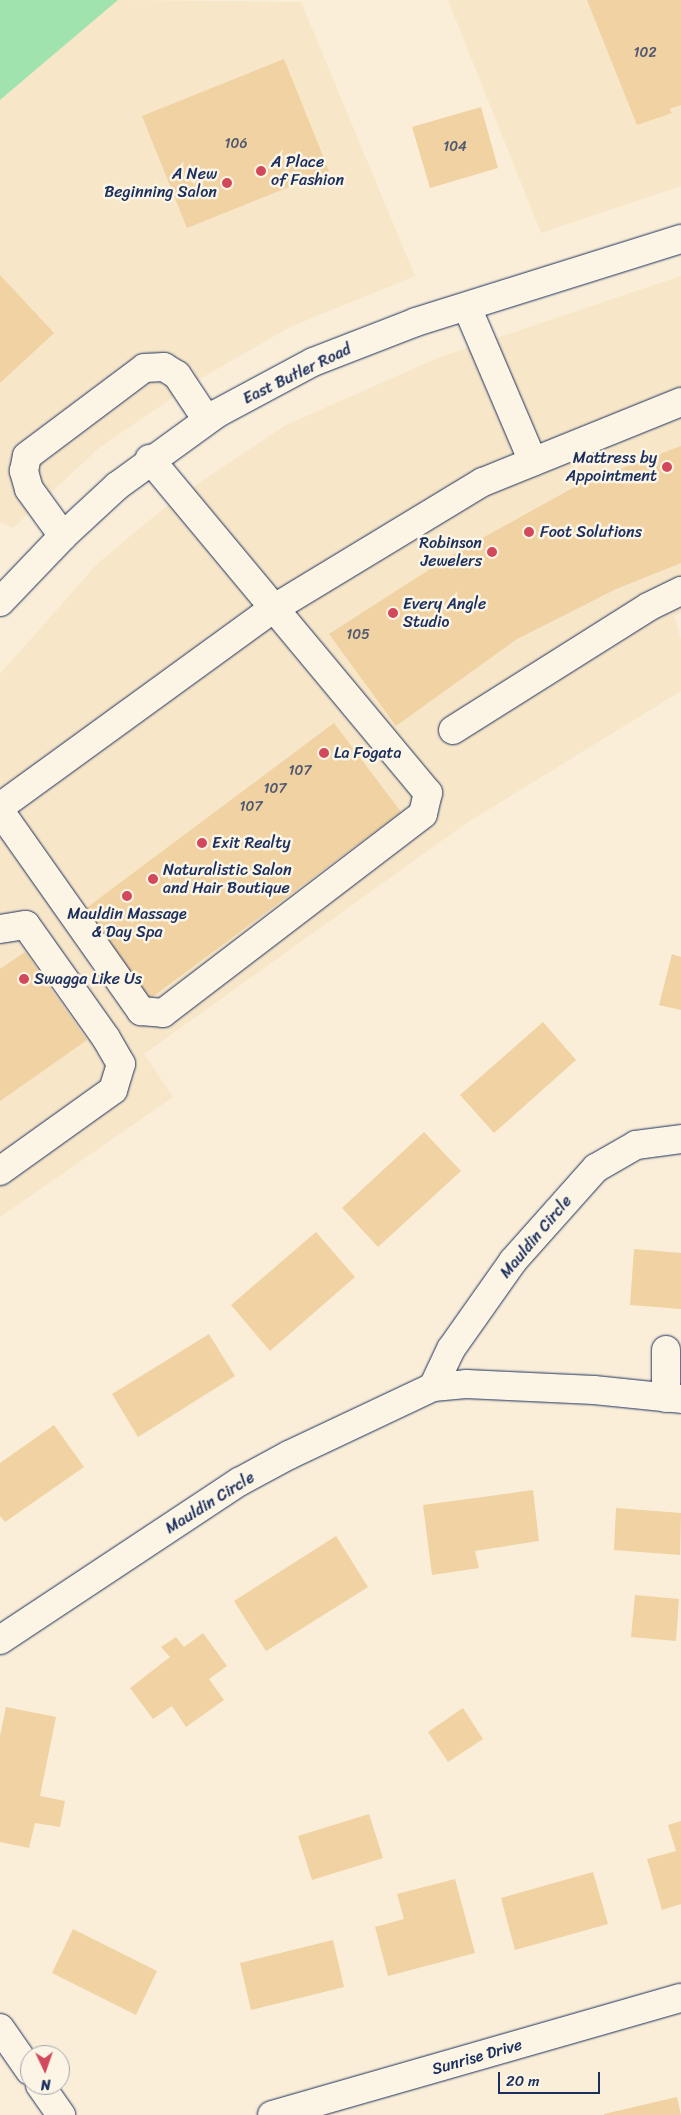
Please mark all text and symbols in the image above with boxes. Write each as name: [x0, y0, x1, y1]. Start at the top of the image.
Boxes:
house number: 102: [634, 45, 656, 61]
house number: 106: [225, 136, 247, 152]
house number: 104: [443, 139, 467, 155]
place label: A Place of Fashion: [271, 152, 344, 190]
place label: A New Beginning Salon: [104, 164, 217, 202]
marker: A Place of Fashion: [255, 165, 267, 177]
marker: A New Beginning Salon: [221, 177, 233, 189]
street label: East Butler Road: [239, 339, 355, 409]
place label: Mattress by Appointment: [566, 448, 657, 486]
marker: Mattress by Appointment: [661, 461, 673, 473]
place label: Foot Solutions: [540, 522, 643, 542]
marker: Foot Solutions: [522, 525, 536, 539]
place label: Robinson Jewelers: [419, 533, 482, 571]
marker: Robinson Jewelers: [486, 546, 498, 558]
place label: Every Angle Studio: [403, 594, 486, 632]
marker: Every Angle Studio: [387, 607, 399, 619]
house number: 105: [346, 627, 370, 643]
place label: La Fogata: [334, 743, 402, 763]
marker: La Fogata: [318, 747, 330, 759]
house number: 107: [289, 763, 311, 779]
house number: 107: [264, 781, 286, 797]
house number: 107: [240, 799, 262, 815]
place label: Exit Realty: [212, 833, 290, 853]
marker: Exit Realty: [196, 837, 208, 849]
place label: Naturalistic Salon and Hair Boutique: [163, 860, 292, 898]
marker: Naturalistic Salon and Hair Boutique: [147, 873, 159, 885]
marker: Mauldin Massage & Day Spa: [121, 890, 133, 902]
place label: Mauldin Massage & Day Spa: [67, 904, 187, 942]
place label: Swagga Like Us: [34, 969, 142, 989]
marker: Swagga Like Us: [18, 973, 30, 985]
street label: Mauldin Circle: [496, 1192, 576, 1282]
street label: Mauldin Circle: [162, 1468, 258, 1538]
street label: Sunrise Drive: [430, 2035, 524, 2079]
north arrow: [20, 2045, 70, 2095]
scale bar: [501, 2062, 604, 2094]
text: 20 m: [506, 2068, 540, 2094]
text: N: [40, 2072, 51, 2097]

